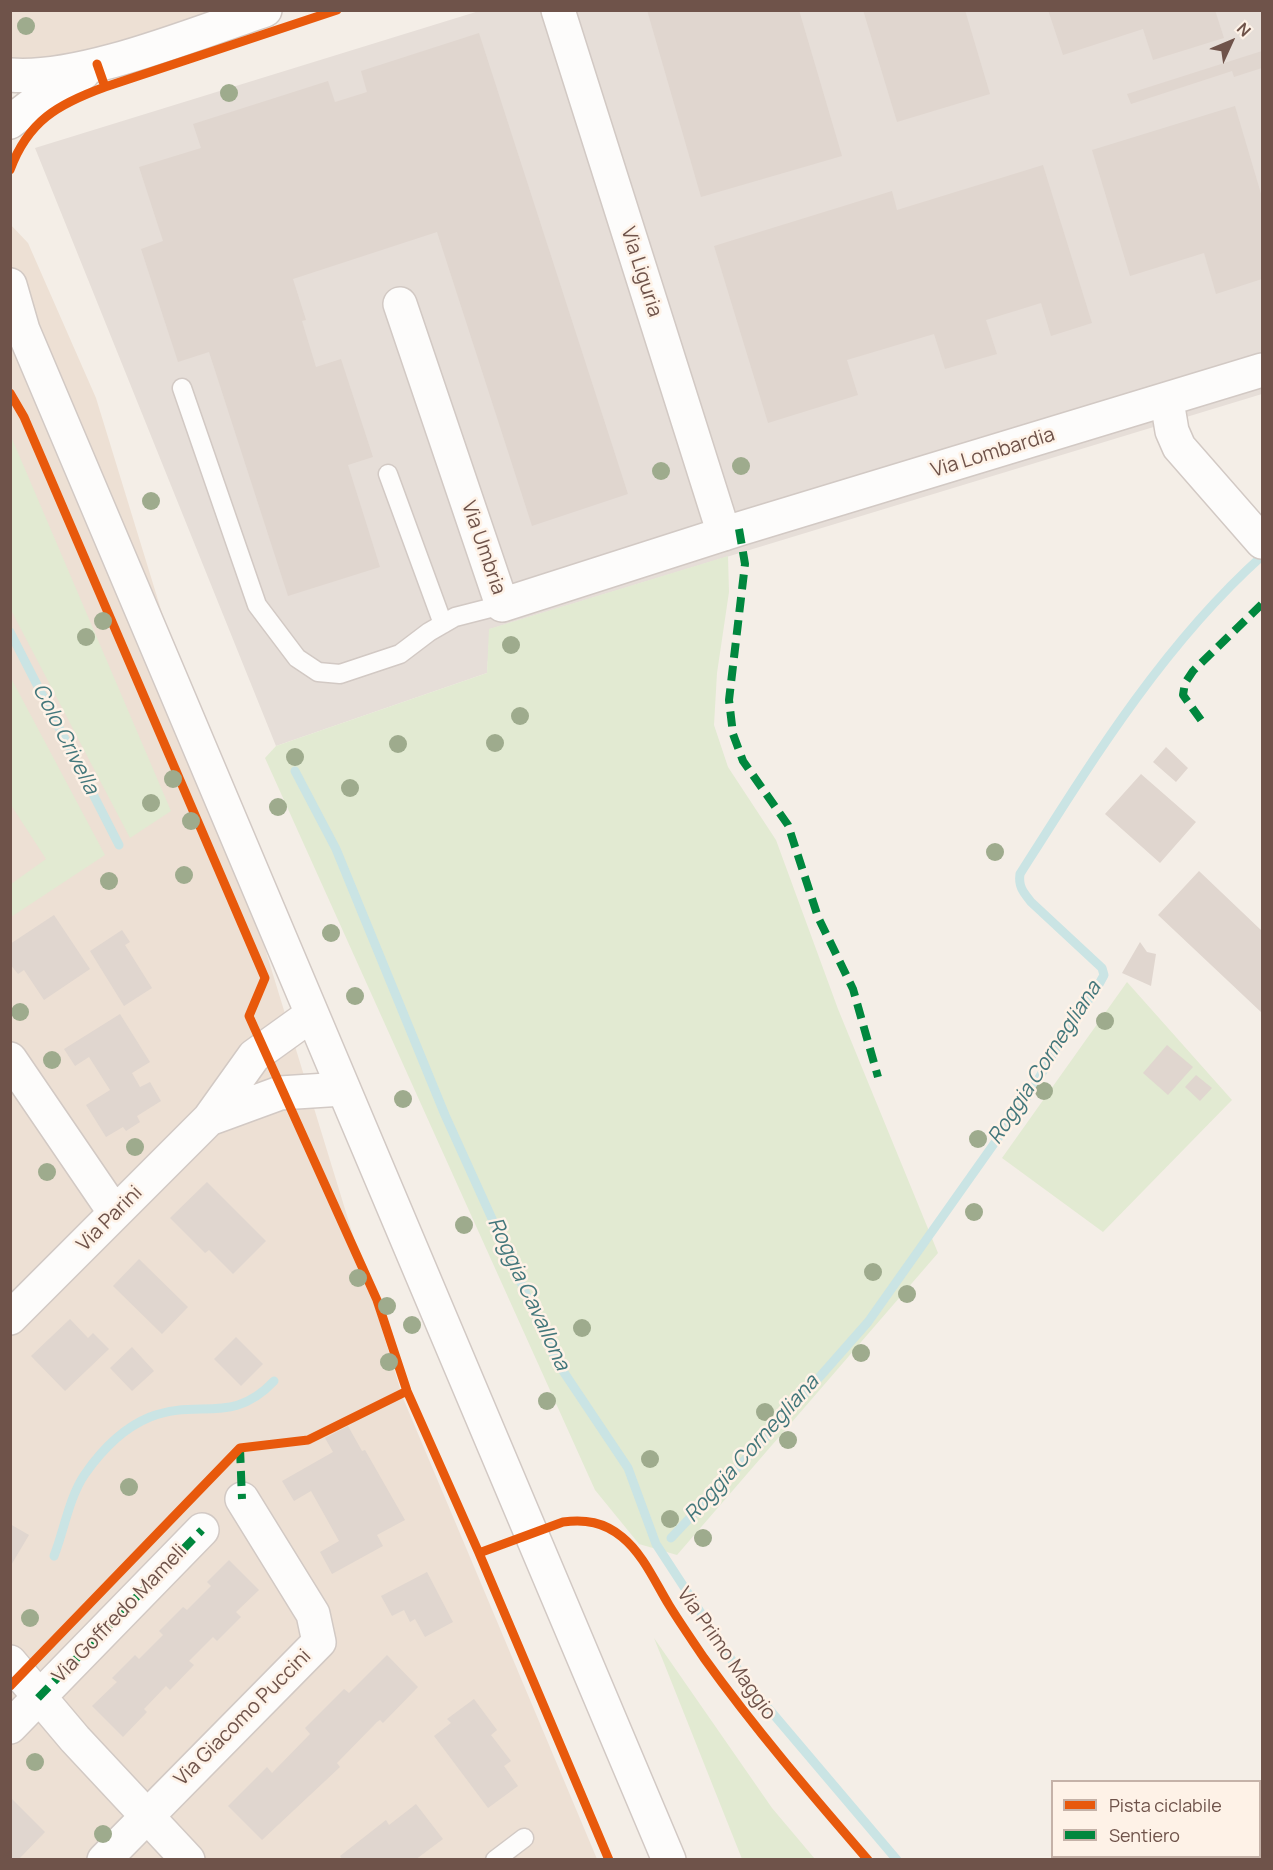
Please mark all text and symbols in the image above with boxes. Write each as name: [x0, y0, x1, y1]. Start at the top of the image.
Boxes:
north arrow: [1201, 12, 1261, 72]
text: N: [1232, 18, 1256, 41]
street label: Via Liguria: [615, 224, 667, 320]
street label: Via Lombardia: [928, 423, 1058, 483]
street label: Via Umbria: [456, 498, 510, 598]
water label: Colo Crivella: [26, 680, 104, 798]
water label: Roggia Cornegliana: [983, 977, 1107, 1149]
street label: Via Parini: [72, 1181, 148, 1257]
water label: Roggia Cavallona: [482, 1214, 574, 1374]
water label: Roggia Cornegliana: [679, 1370, 825, 1528]
street label: Via Goffredo Mameli: [48, 1540, 192, 1688]
street label: Via Primo Maggio: [671, 1583, 781, 1725]
street label: Via Giacomo Puccini: [170, 1645, 316, 1791]
legend: [1051, 1780, 1261, 1858]
text: Pista ciclabile: [1109, 1793, 1222, 1817]
text: Sentiero: [1109, 1823, 1180, 1847]

